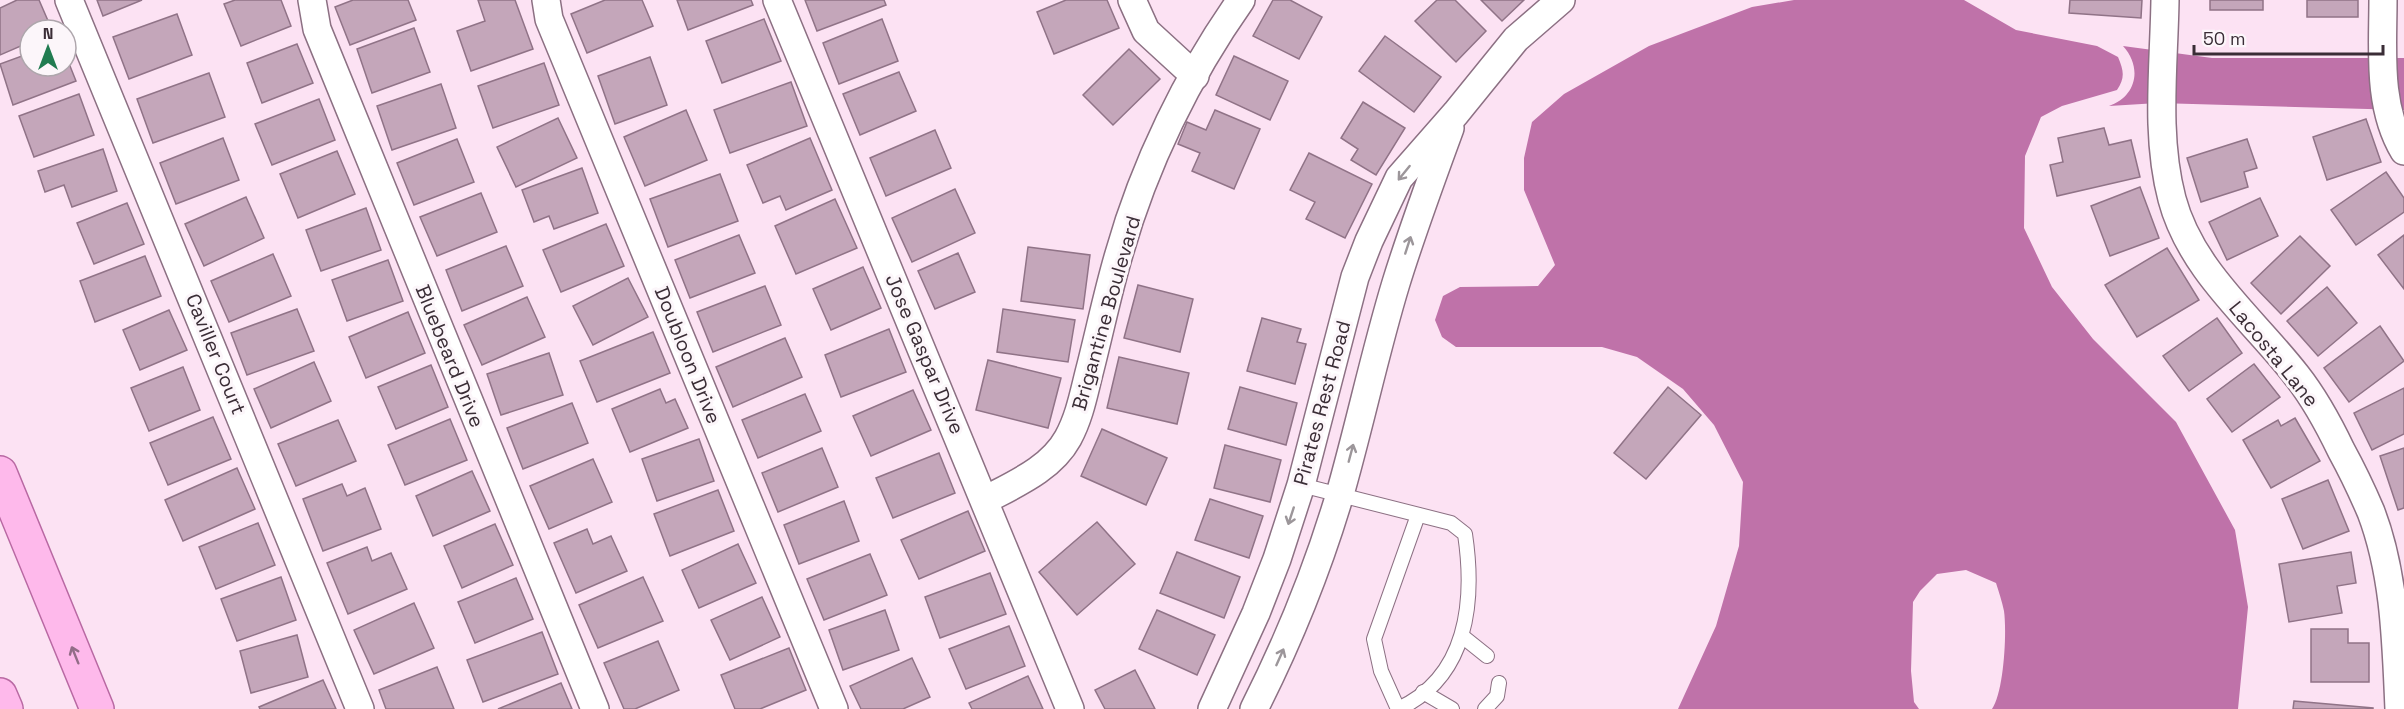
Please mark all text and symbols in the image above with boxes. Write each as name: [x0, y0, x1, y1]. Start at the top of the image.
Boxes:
north arrow: [18, 18, 78, 78]
scale bar: [2194, 18, 2383, 56]
text: N: [43, 23, 53, 44]
text: 50 m: [2203, 27, 2245, 50]
one-way arrow: [1397, 165, 1410, 181]
street label: Brigantine Boulevard: [1066, 213, 1146, 413]
one-way arrow: [1404, 236, 1415, 255]
street label: Jose Gaspar Drive: [880, 270, 970, 438]
street label: Bluebeard Drive: [410, 281, 490, 431]
street label: Doubloon Drive: [649, 283, 727, 427]
street label: Caviller Court: [180, 290, 252, 418]
street label: Lacosta Lane: [2223, 296, 2325, 412]
street label: Pirates Rest Road: [1288, 318, 1356, 488]
one-way arrow: [1345, 444, 1357, 463]
one-way arrow: [1285, 506, 1296, 525]
one-way arrow: [69, 646, 80, 665]
one-way arrow: [1275, 648, 1286, 666]

